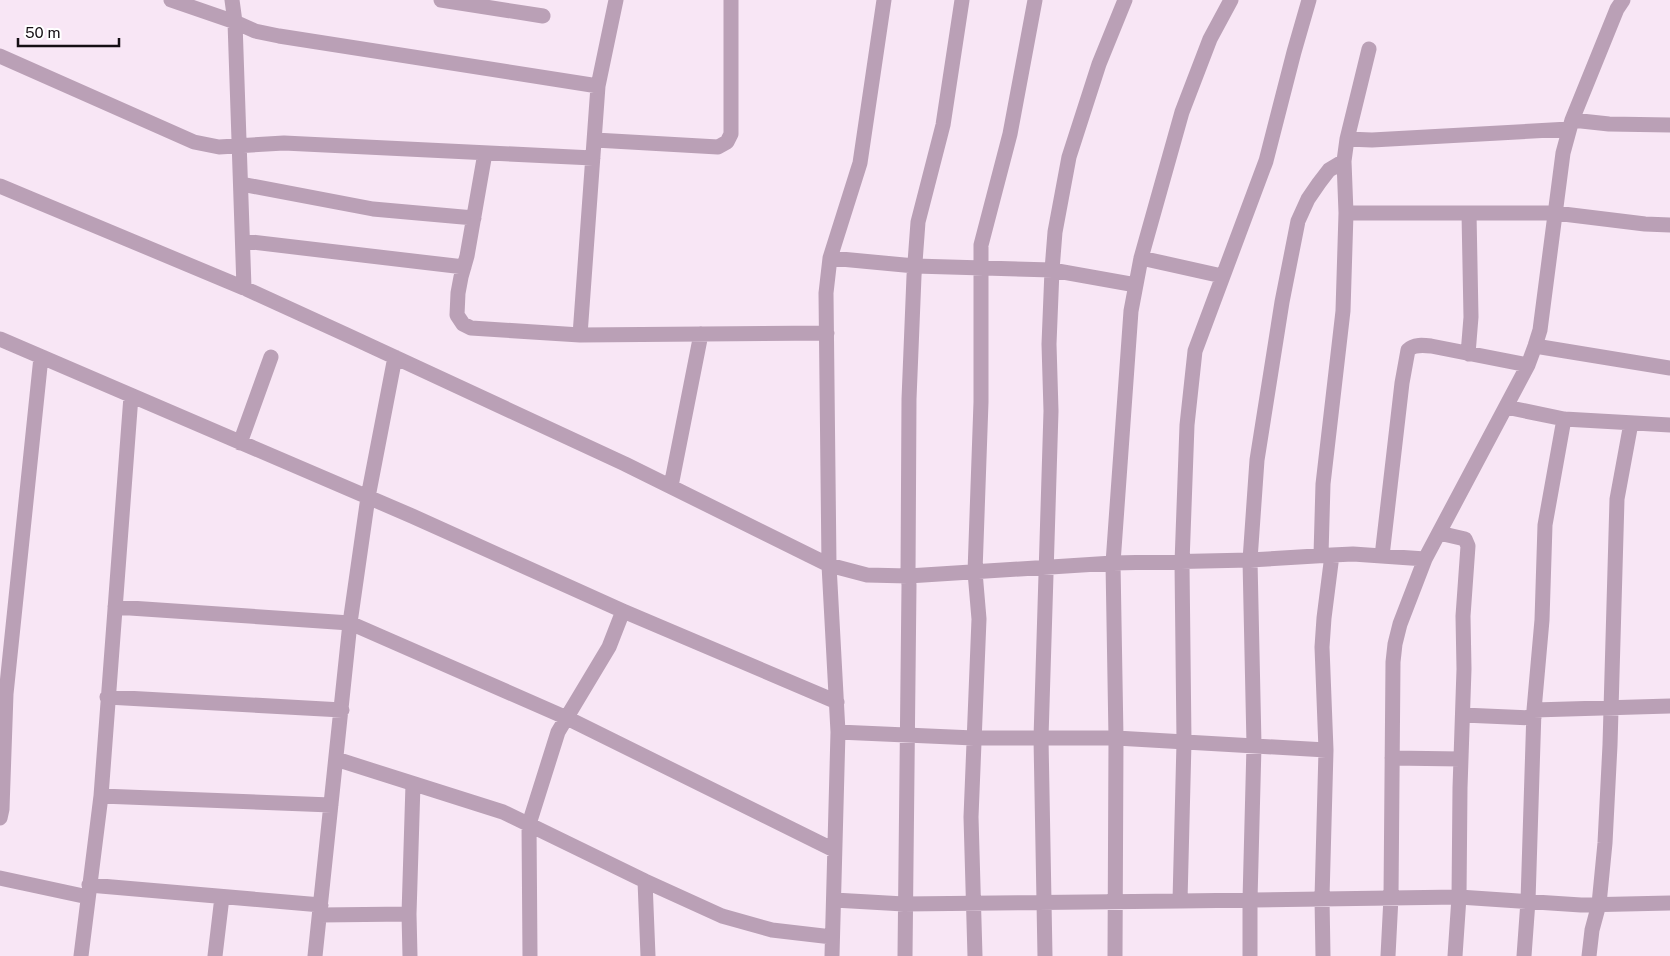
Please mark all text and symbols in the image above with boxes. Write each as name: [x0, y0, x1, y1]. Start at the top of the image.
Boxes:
scale bar: [18, 15, 119, 47]
text: 50 m: [25, 24, 60, 41]

